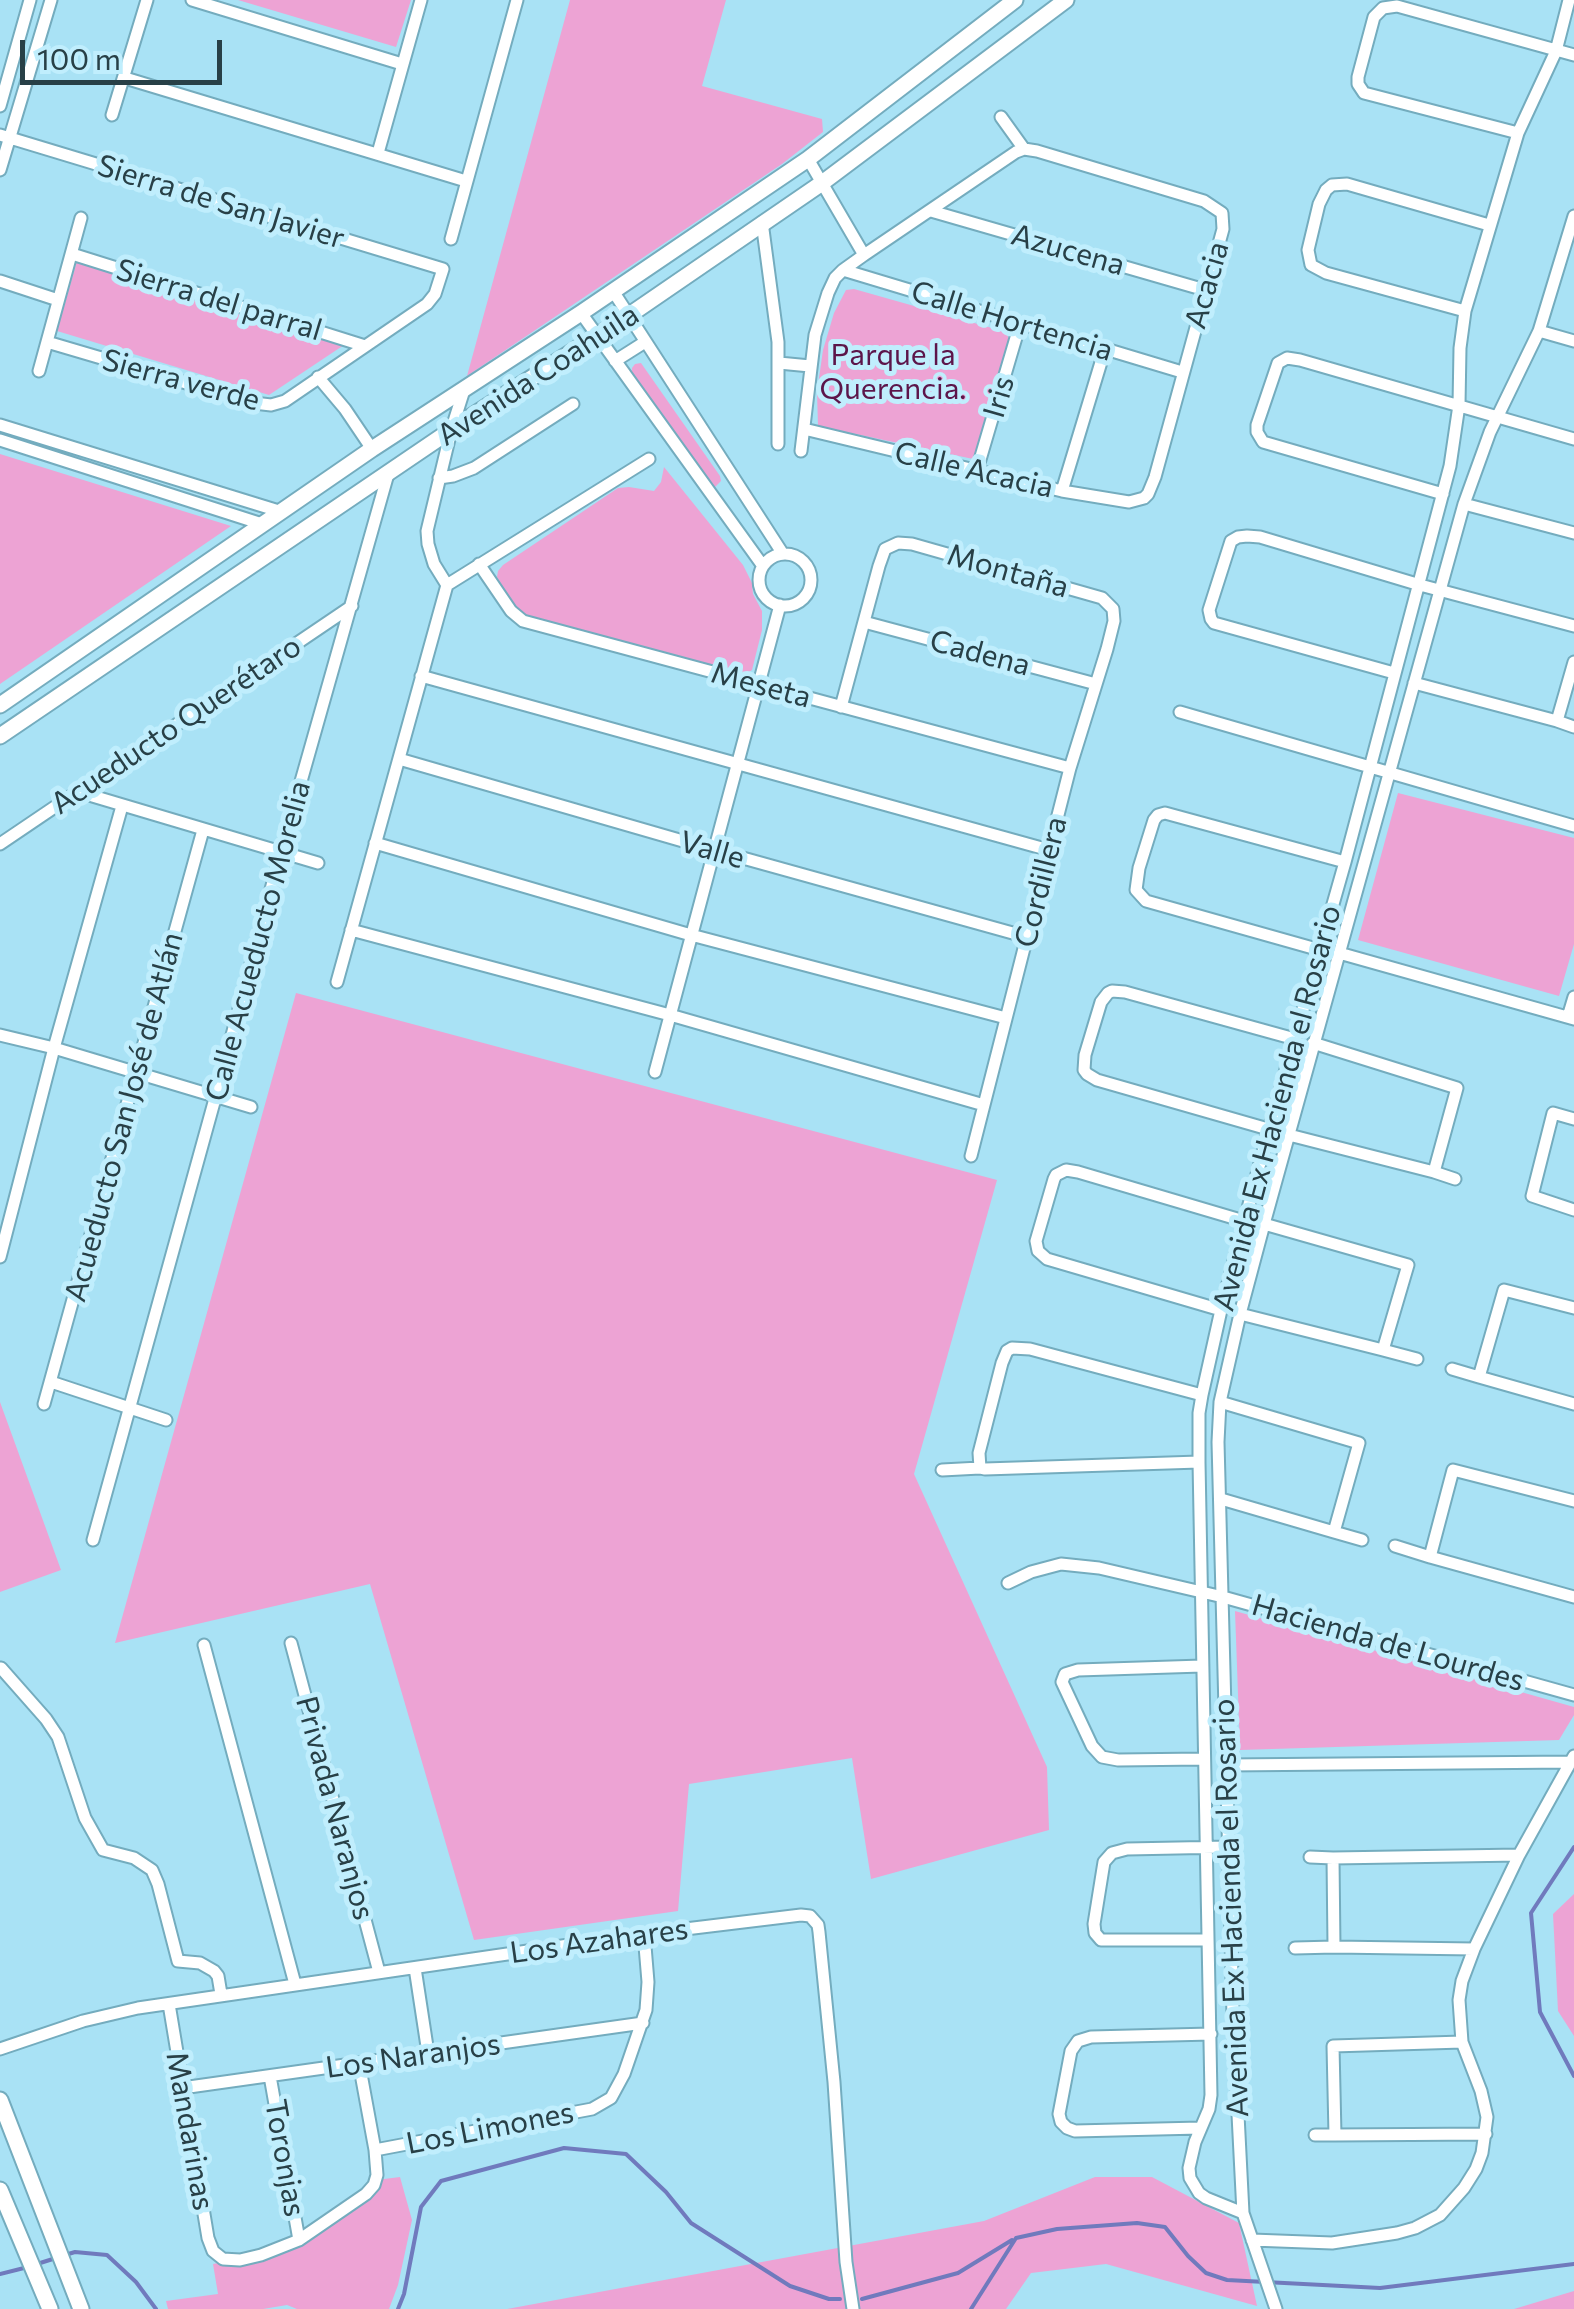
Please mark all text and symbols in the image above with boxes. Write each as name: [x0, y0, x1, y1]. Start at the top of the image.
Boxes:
scale bar: [25, 20, 228, 82]
text: 100 m: [37, 39, 121, 76]
street label: Sierra de San Javier: [93, 147, 349, 257]
street label: Azucena: [1007, 217, 1129, 283]
street label: Acacia: [1177, 237, 1237, 333]
street label: Sierra del parral: [112, 252, 326, 348]
street label: Calle Hortencia: [907, 273, 1117, 369]
street label: Avenida Coahuila: [430, 296, 646, 454]
park label: Parque la Querencia.: [820, 337, 966, 408]
street label: Sierra verde: [98, 342, 264, 418]
street label: Iris: [976, 372, 1022, 422]
street label: Calle Acacia: [891, 434, 1057, 506]
street label: Montaña: [943, 537, 1073, 605]
street label: Cadena: [926, 622, 1034, 684]
street label: Acueducto Querétaro: [44, 628, 308, 822]
street label: Meseta: [707, 654, 815, 716]
street label: Calle Acueducto Morelia: [198, 777, 318, 1105]
street label: Cordillera: [1007, 813, 1075, 951]
street label: Valle: [675, 824, 749, 876]
street label: Avenida Ex Hacienda el Rosario: [1205, 901, 1349, 1315]
street label: Acueducto San José de Atlán: [57, 928, 191, 1306]
street label: Hacienda de Lourdes: [1248, 1587, 1528, 1699]
street label: Privada Naranjos: [288, 1692, 382, 1924]
street label: Avenida Ex Hacienda el Rosario: [1206, 1698, 1256, 2118]
street label: Los Azahares: [508, 1911, 690, 1971]
street label: Los Naranjos: [323, 2026, 503, 2086]
street label: Mandarinas: [158, 2049, 222, 2213]
street label: Los Limones: [403, 2094, 577, 2162]
street label: Toronjas: [257, 2097, 313, 2219]

